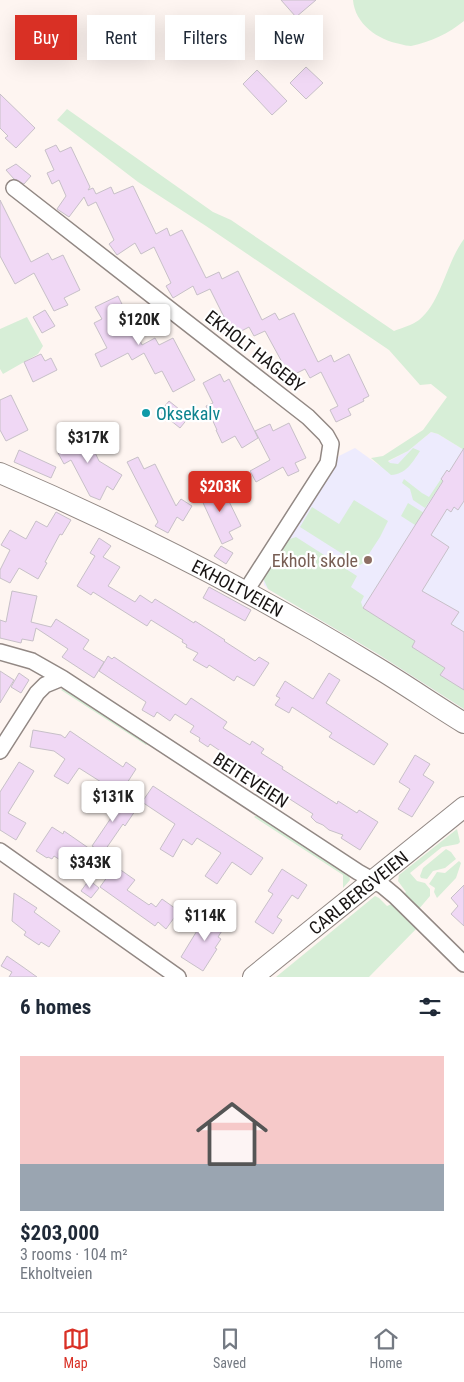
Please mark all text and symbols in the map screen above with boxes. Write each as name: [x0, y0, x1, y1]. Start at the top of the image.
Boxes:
chip: Buy: [15, 15, 77, 60]
chip: Rent: [87, 15, 155, 60]
chip: Filters: [165, 15, 245, 60]
chip: New: [255, 15, 323, 60]
pin: $120K: [104, 304, 174, 346]
street label: EKHOLT HAGEBY: [201, 306, 309, 397]
text: $120K: [118, 310, 160, 329]
place label: Oksekalv: [156, 403, 220, 424]
marker: Oksekalv: [140, 407, 152, 419]
pin: $317K: [53, 422, 123, 464]
text: $317K: [67, 428, 109, 447]
pin: $203K: [185, 470, 255, 513]
text: $203K: [199, 477, 241, 496]
place label: Ekholt skole: [272, 550, 358, 571]
marker: Ekholt skole: [362, 554, 374, 566]
street label: EKHOLTVEIEN: [189, 555, 287, 621]
street label: BEITEVEIEN: [210, 748, 292, 812]
pin: $131K: [78, 780, 148, 823]
text: $131K: [92, 787, 134, 806]
pin: $343K: [55, 846, 125, 889]
street label: CARLBERGVEIEN: [304, 846, 412, 939]
text: $343K: [69, 853, 111, 872]
pin: $114K: [170, 900, 240, 942]
text: $114K: [184, 906, 226, 925]
icon: filters: [416, 993, 444, 1021]
text: 6 homes: [20, 995, 91, 1019]
icon: home: [187, 1089, 277, 1179]
text: $203,000: [20, 1221, 99, 1245]
text: 3 rooms · 104 m²: [20, 1245, 128, 1264]
text: Ekholtveien: [20, 1264, 93, 1283]
tab: Map: [62, 1325, 90, 1371]
tab: Saved: [213, 1325, 246, 1371]
tab: Home: [370, 1325, 402, 1371]

